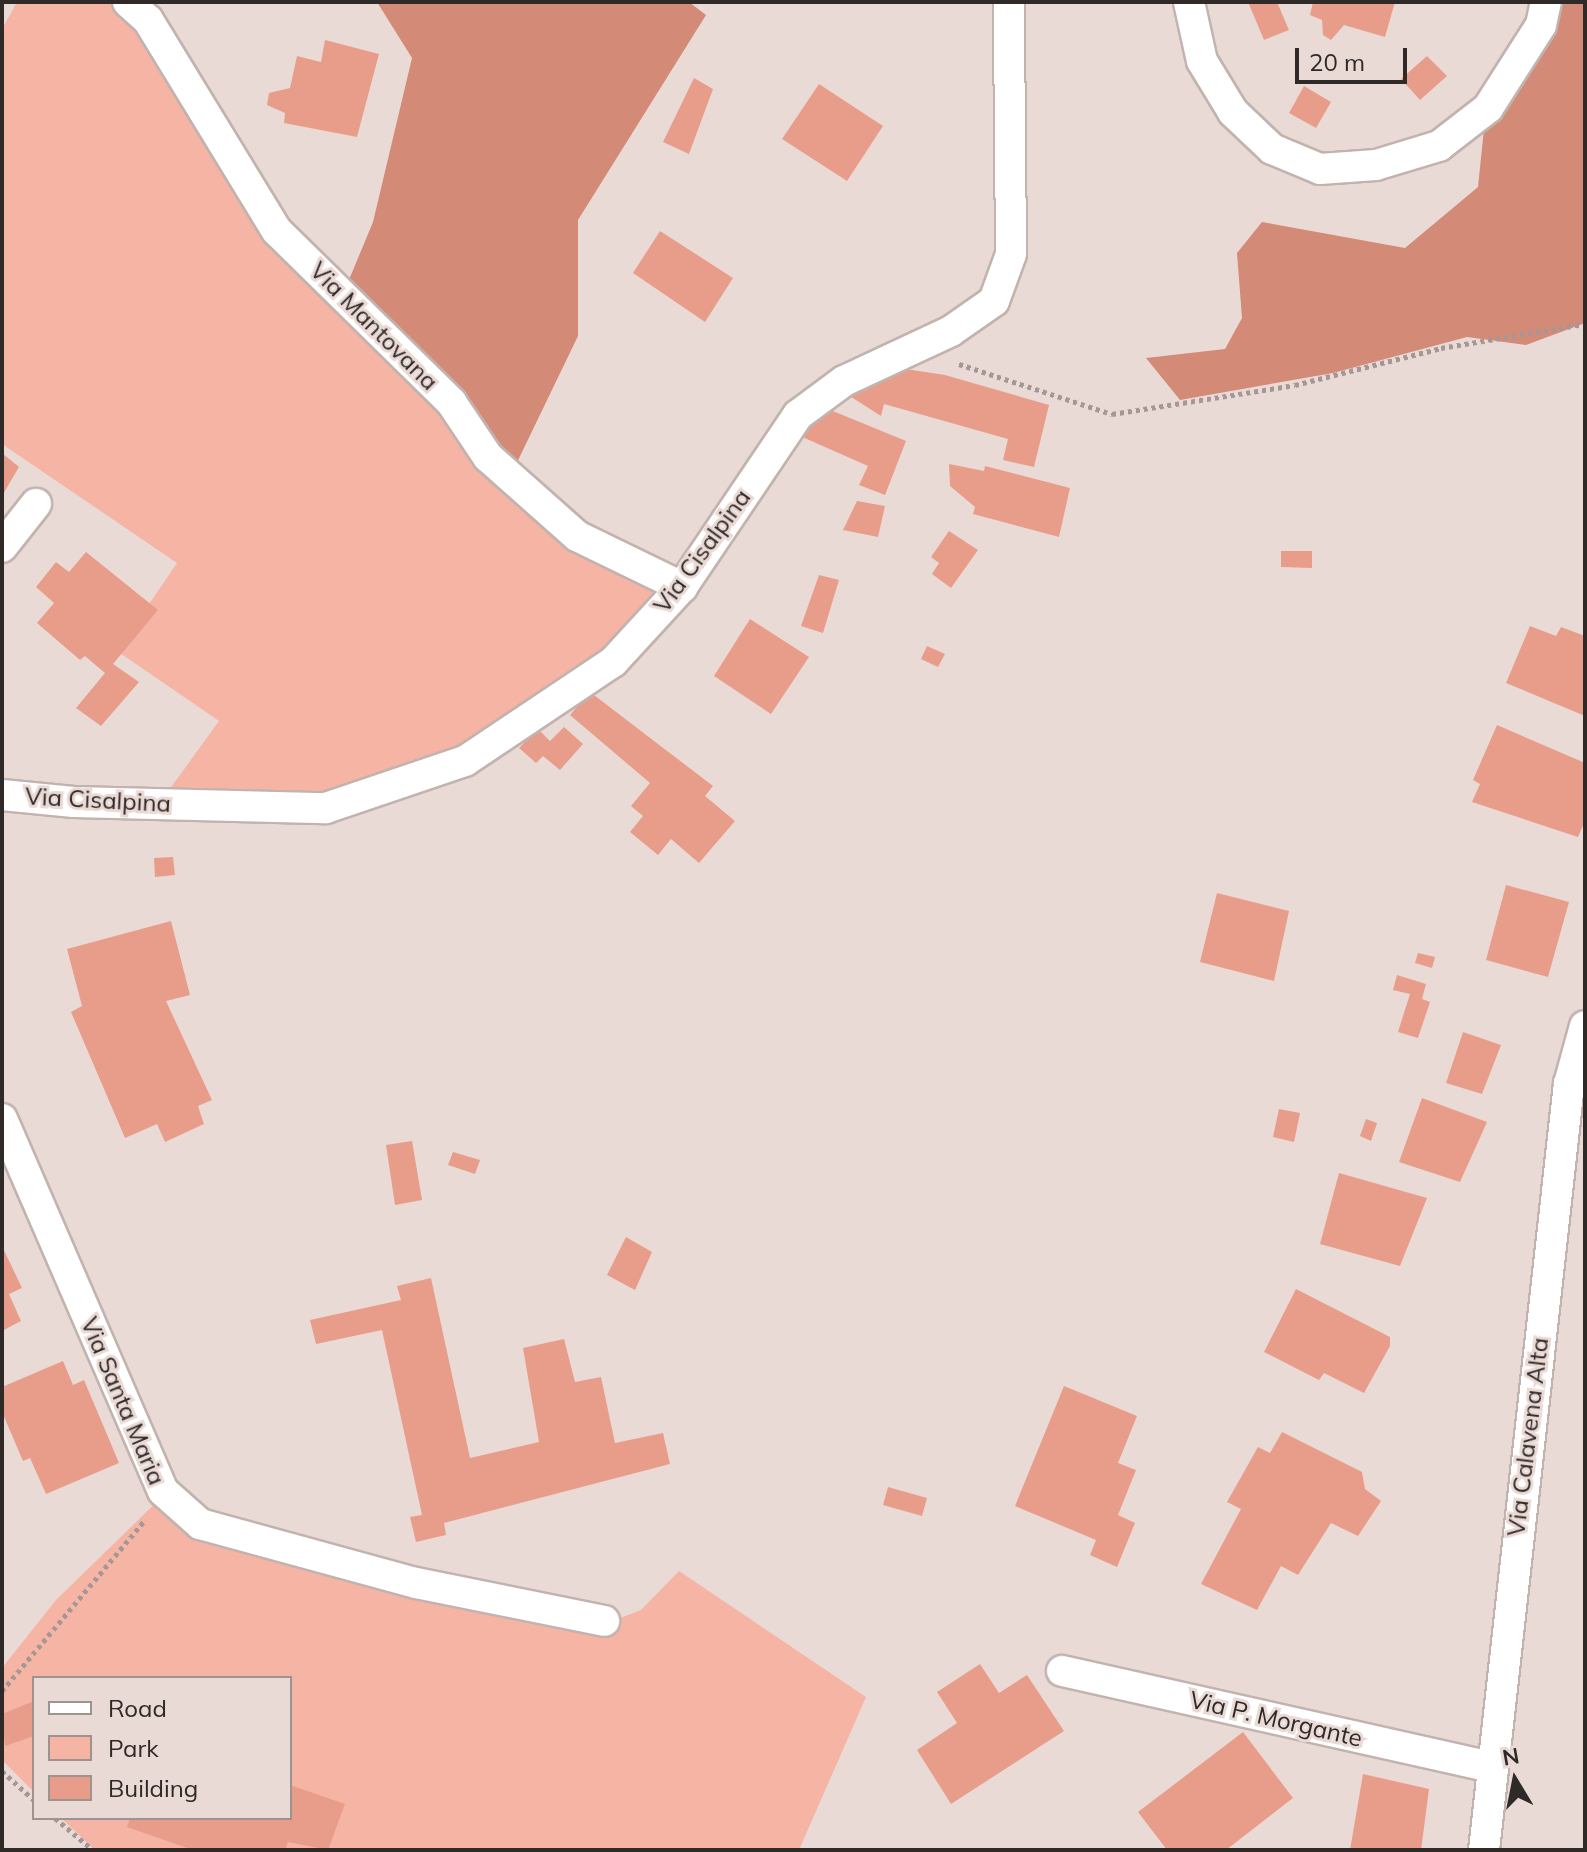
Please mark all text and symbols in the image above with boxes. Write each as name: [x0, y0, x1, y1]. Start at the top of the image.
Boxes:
scale bar: [1299, 32, 1411, 82]
text: 20 m: [1309, 47, 1365, 77]
street label: Via Mantovana: [304, 256, 444, 396]
street label: Via Cisalpina: [647, 484, 757, 618]
street label: Via Cisalpina: [24, 782, 172, 818]
street label: Via Santa Maria: [75, 1313, 171, 1489]
street label: Via Calavena Alta: [1502, 1336, 1554, 1538]
legend: [32, 1676, 292, 1820]
street label: Via P. Morgante: [1187, 1685, 1365, 1753]
text: Road: [108, 1693, 167, 1723]
text: Park: [108, 1733, 159, 1763]
north arrow: [1475, 1740, 1555, 1820]
text: N: [1500, 1741, 1521, 1772]
text: Building: [108, 1773, 198, 1803]

